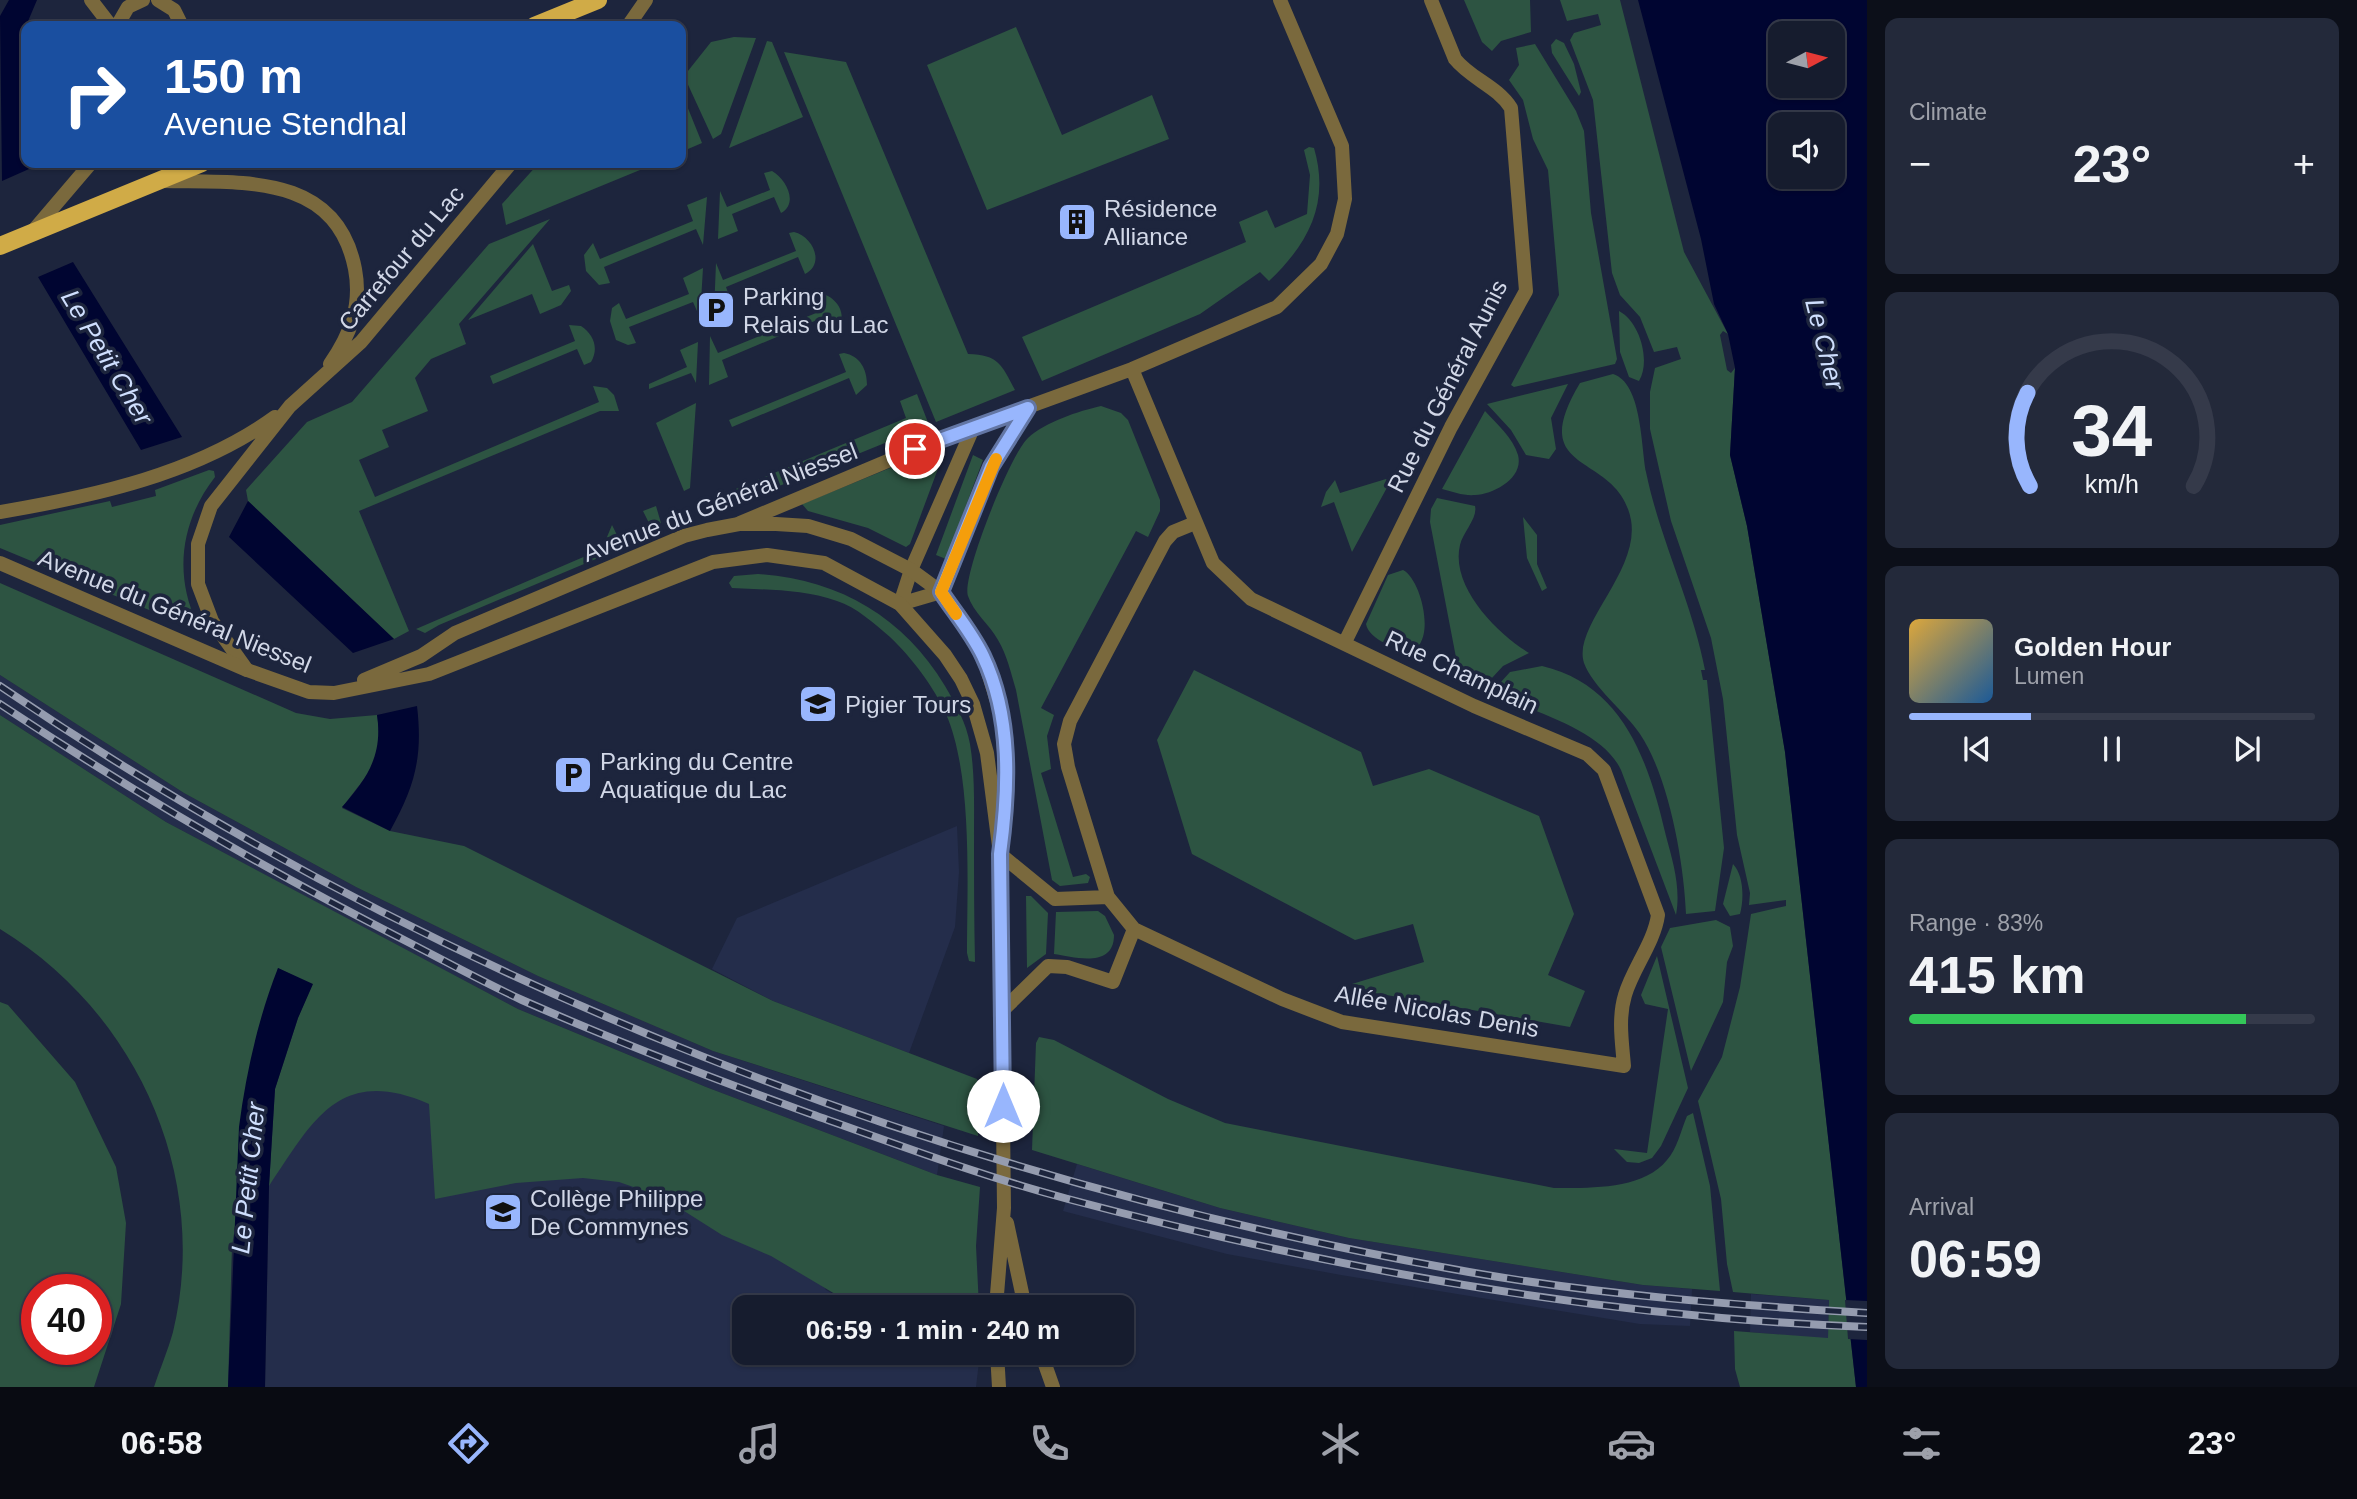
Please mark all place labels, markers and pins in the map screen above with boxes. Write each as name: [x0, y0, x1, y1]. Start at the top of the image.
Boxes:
place label: Résidence Alliance: [1104, 195, 1217, 250]
building icon: Résidence Alliance: [1056, 201, 1098, 243]
place label: Parking Relais du Lac: [743, 283, 888, 338]
parking icon: Parking Relais du Lac: [695, 289, 737, 331]
pin: [885, 419, 945, 479]
school or university icon: Pigier Tours: [797, 683, 839, 725]
place label: Pigier Tours: [845, 691, 971, 718]
place label: Parking du Centre Aquatique du Lac: [600, 748, 793, 803]
parking icon: Parking du Centre Aquatique du Lac: [552, 754, 594, 796]
place label: Collège Philippe De Commynes: [530, 1185, 703, 1240]
school or university icon: Collège Philippe De Commynes: [482, 1191, 524, 1233]

